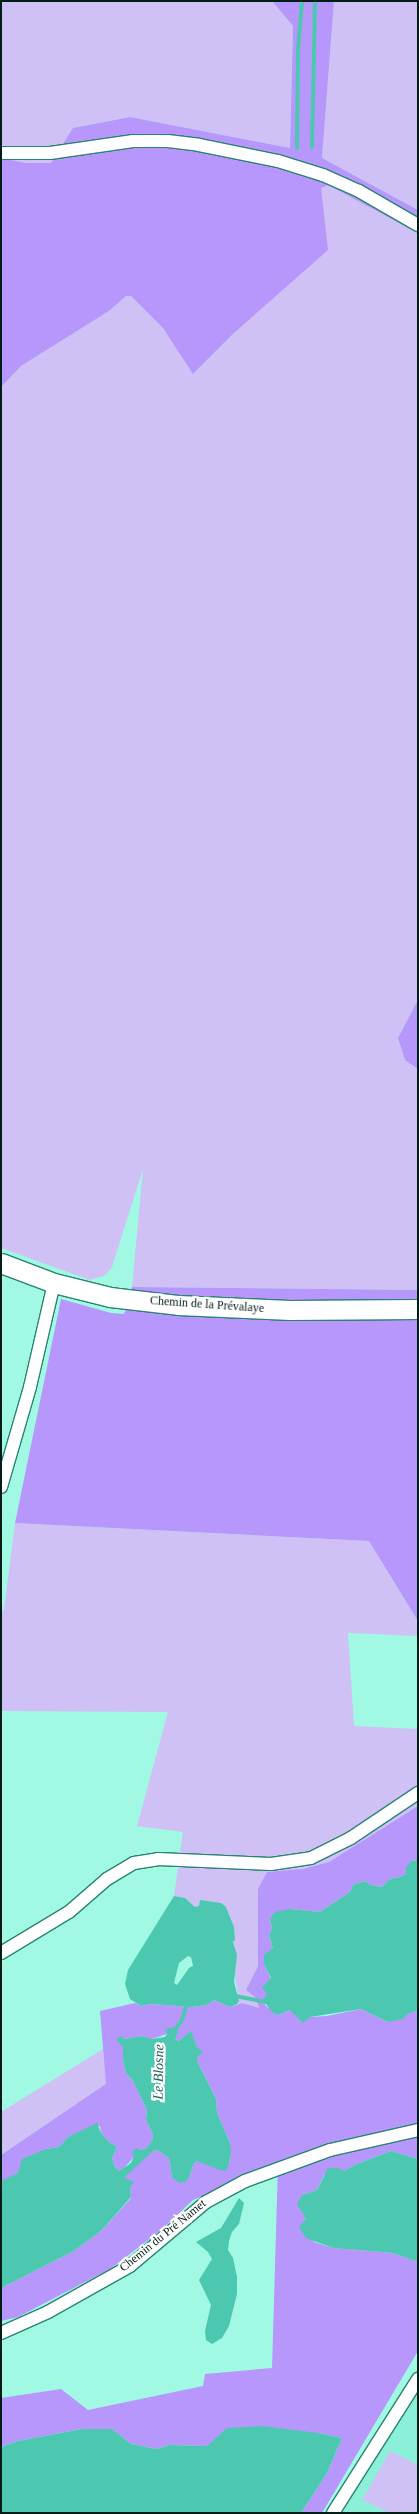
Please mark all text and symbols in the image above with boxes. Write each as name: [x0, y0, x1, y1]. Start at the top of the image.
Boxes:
street label: Chemin de la Prévalaye: [149, 1294, 265, 1316]
water label: Le Blosne: [150, 2044, 168, 2100]
street label: Chemin du Pré Namet: [117, 2197, 209, 2275]

